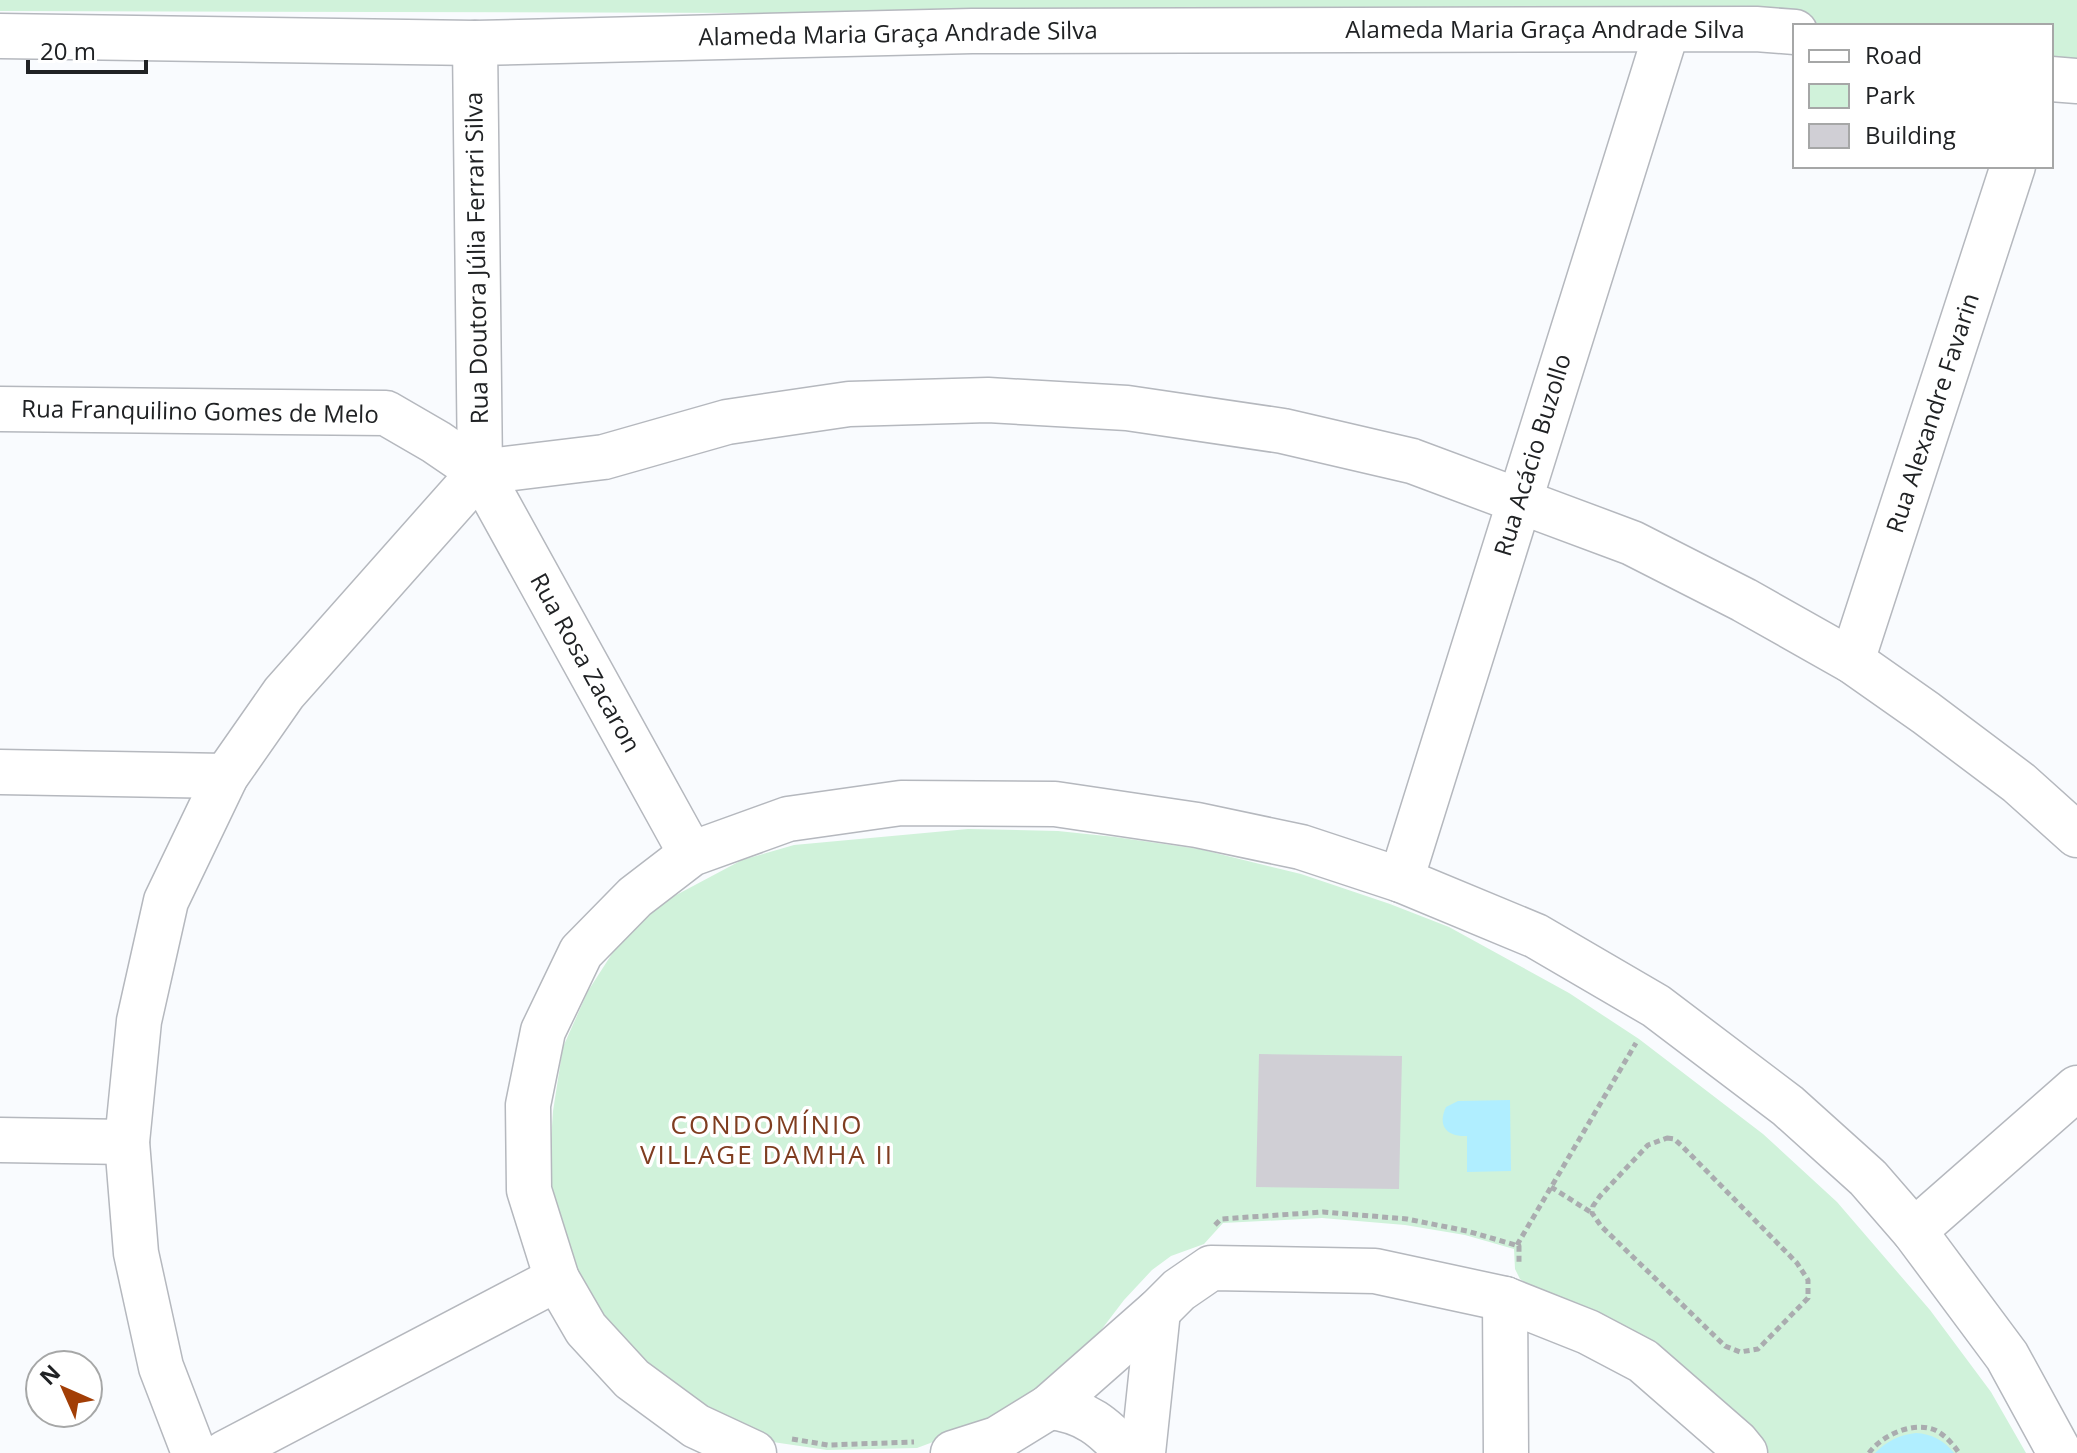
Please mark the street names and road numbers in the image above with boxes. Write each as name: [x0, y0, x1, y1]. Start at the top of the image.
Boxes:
street label: Alameda Maria Graça Andrade Silva: [1345, 12, 1745, 45]
street label: Alameda Maria Graça Andrade Silva: [698, 13, 1098, 52]
street label: Rua Doutora Júlia Ferrari Silva: [456, 92, 495, 424]
street label: Rua Alexandre Favarin: [1877, 288, 1986, 537]
street label: Rua Acácio Buzollo: [1485, 349, 1578, 560]
street label: Rua Franquilino Gomes de Melo: [21, 391, 379, 430]
street label: Rua Rosa Zacaron: [523, 567, 649, 758]

